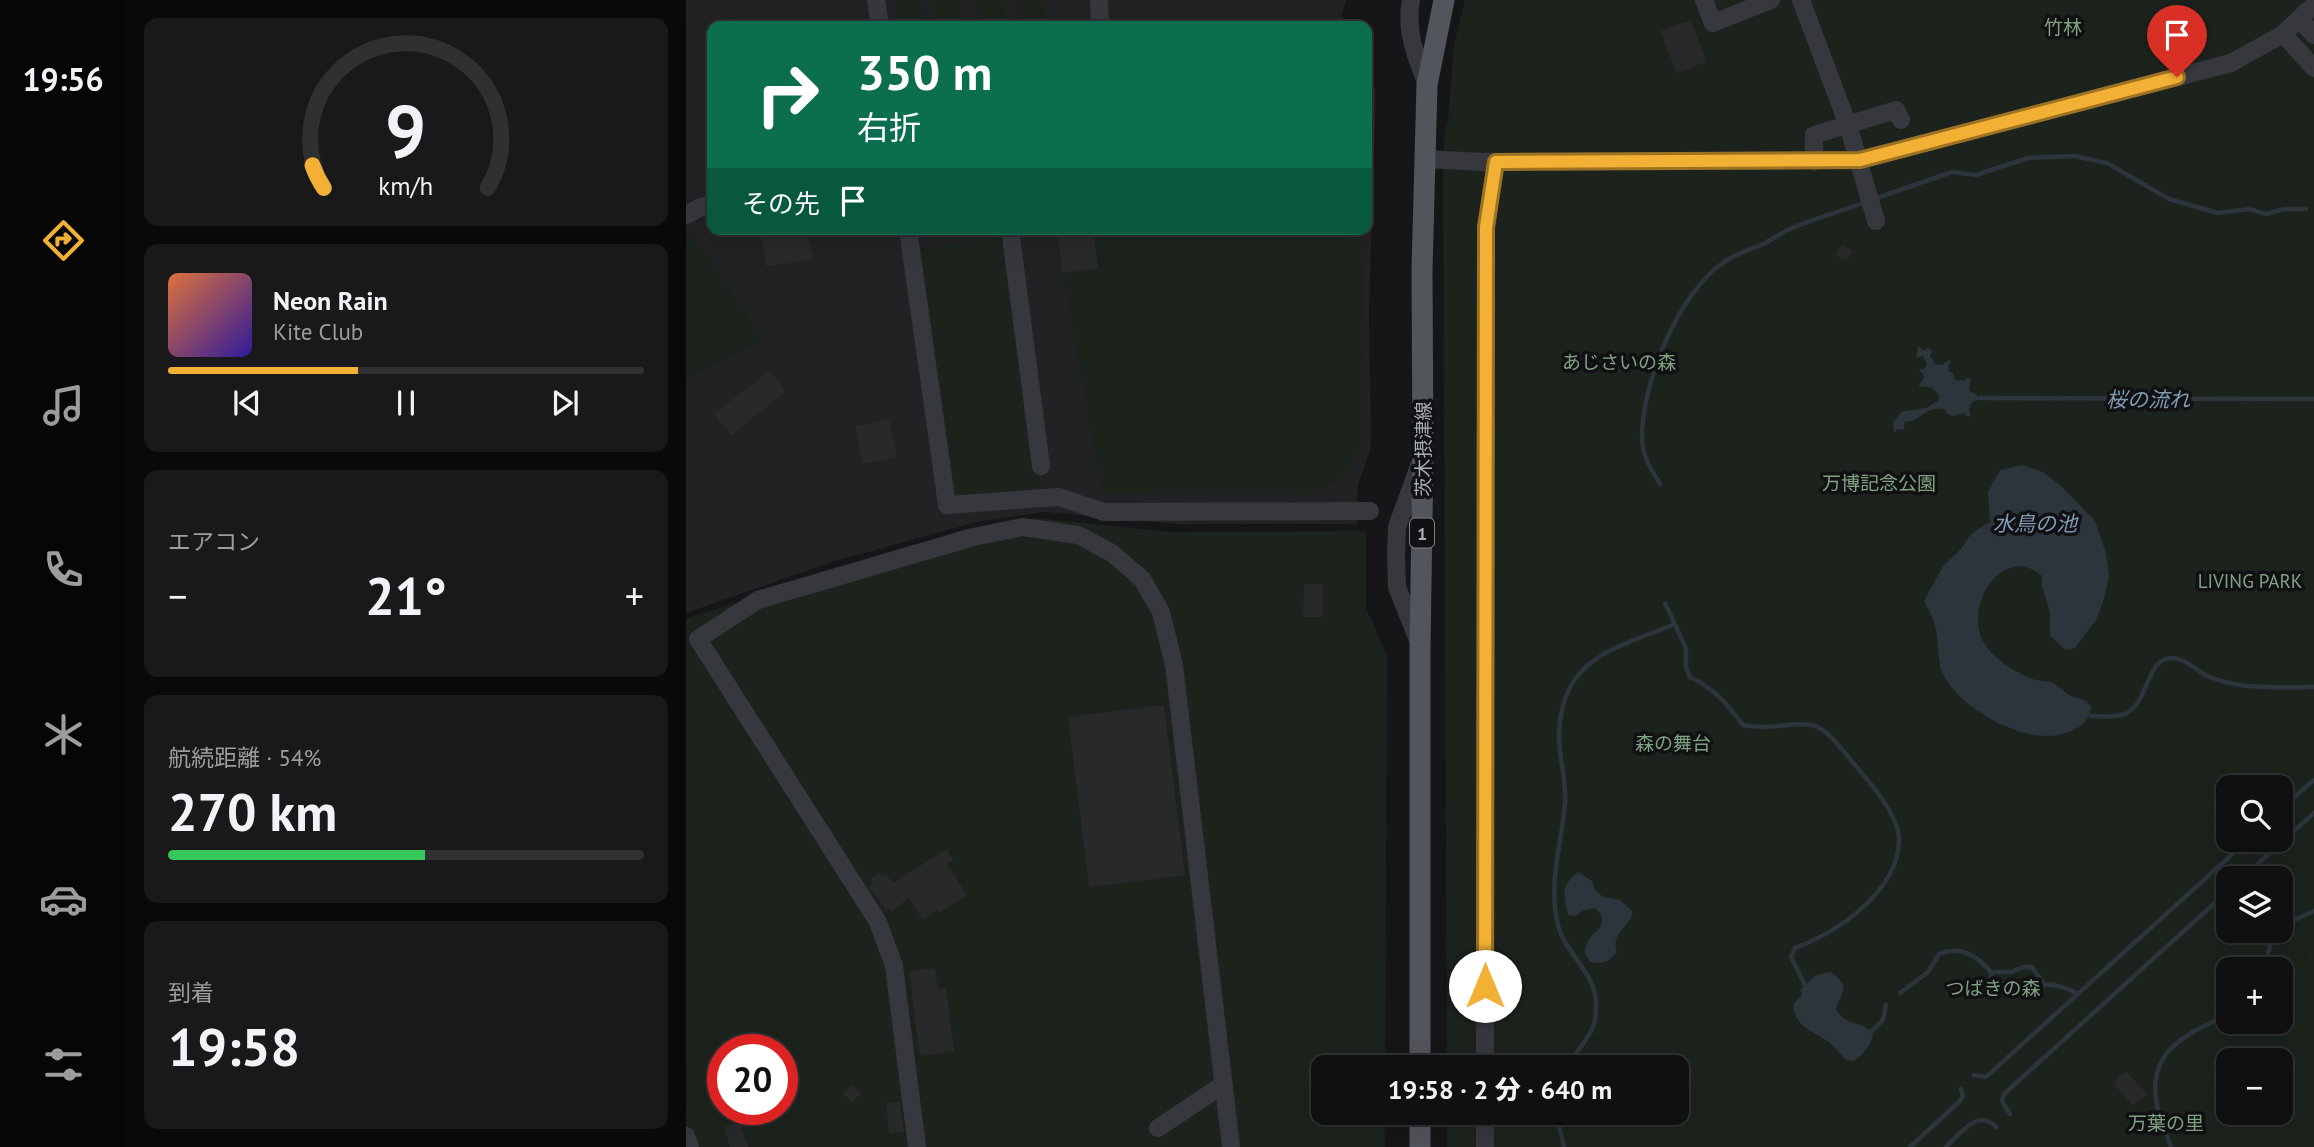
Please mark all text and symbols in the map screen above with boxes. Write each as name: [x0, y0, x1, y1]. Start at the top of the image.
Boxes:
pin: [2147, 5, 2207, 77]
park label: 竹林: [2044, 15, 2082, 39]
icon: arrive: [2158, 16, 2196, 54]
text: 350 m: [857, 40, 992, 104]
icon: right: [742, 49, 833, 140]
text: 19:56: [22, 58, 104, 100]
text: 9: [385, 84, 427, 178]
text: 右折: [857, 106, 921, 148]
text: km/h: [379, 170, 433, 202]
icon: arrive: [834, 182, 872, 220]
text: その先: [742, 187, 820, 220]
icon: directions: [39, 216, 88, 265]
text: Neon Rain: [273, 284, 388, 317]
text: Kite Club: [273, 317, 363, 346]
park label: あじさいの森: [1562, 350, 1676, 374]
icon: music: [39, 381, 88, 430]
icon: previous: [228, 384, 266, 422]
icon: pause: [387, 384, 425, 422]
icon: next: [546, 384, 584, 422]
water label: 桜の流れ: [2106, 386, 2191, 413]
street label: 茨木摂津線: [1411, 401, 1435, 497]
park label: 万博記念公園: [1822, 471, 1936, 495]
water label: 水鳥の池: [1993, 510, 2079, 537]
road number: 1: [1410, 518, 1434, 548]
text: エアコン: [168, 527, 260, 556]
icon: phone: [39, 545, 88, 594]
text: 21°: [365, 562, 447, 629]
park label: LIVING PARK: [2198, 569, 2302, 593]
text: −: [168, 571, 187, 620]
text: +: [625, 571, 644, 620]
icon: climate: [39, 710, 88, 759]
park label: 森の舞台: [1635, 731, 1711, 755]
text: 航続距離 · 54%: [168, 743, 321, 772]
map controls: [2216, 775, 2293, 1125]
button: search: [2216, 775, 2293, 852]
text: 270 km: [168, 778, 337, 845]
button: layers: [2216, 866, 2293, 943]
icon: car: [39, 875, 88, 924]
position arrow: [1448, 949, 1522, 1023]
button: +: [2216, 957, 2293, 1034]
park label: つばきの森: [1945, 976, 2041, 1000]
text: 到着: [168, 978, 214, 1007]
text: 19:58: [168, 1013, 300, 1080]
speed limit sign: 20: [707, 1034, 798, 1125]
icon: filters: [39, 1040, 88, 1089]
button: −: [2216, 1048, 2293, 1125]
text: 19:58 · 2 分 · 640 m: [1388, 1073, 1612, 1106]
park label: 万葉の里: [2128, 1111, 2204, 1135]

